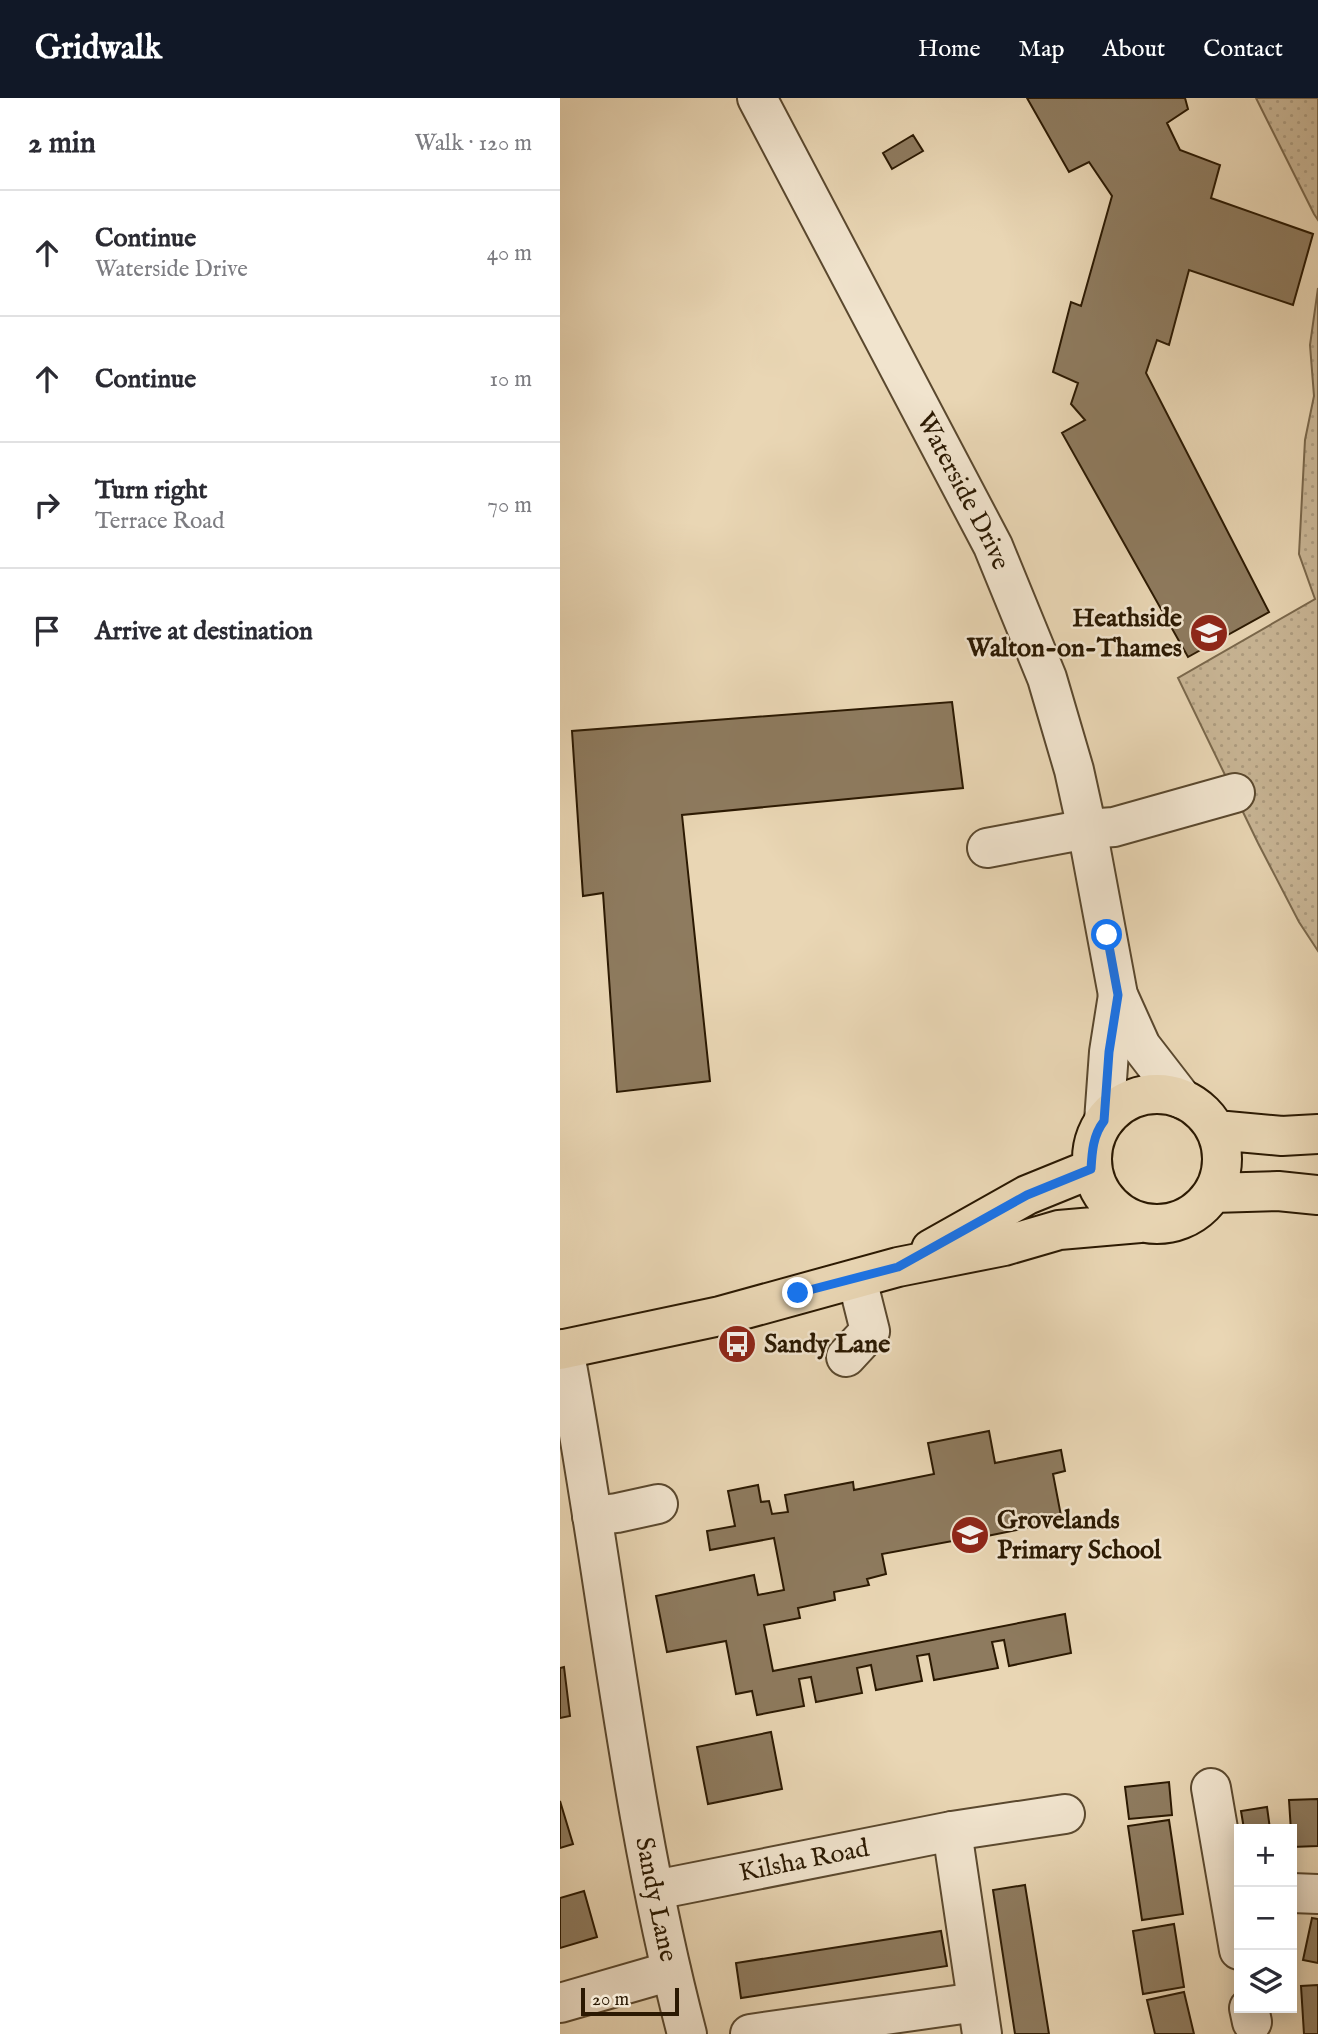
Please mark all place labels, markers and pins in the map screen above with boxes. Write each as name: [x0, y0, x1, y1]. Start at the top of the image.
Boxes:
place label: Heathside Walton-on-Thames: [966, 602, 1182, 665]
school or university icon: Heathside Walton-on-Thames: [1188, 612, 1230, 654]
bus stop icon: Sandy Lane: [716, 1323, 758, 1365]
place label: Sandy Lane: [764, 1328, 890, 1361]
place label: Grovelands Primary School: [997, 1504, 1162, 1567]
school or university icon: Grovelands Primary School: [949, 1514, 991, 1556]

